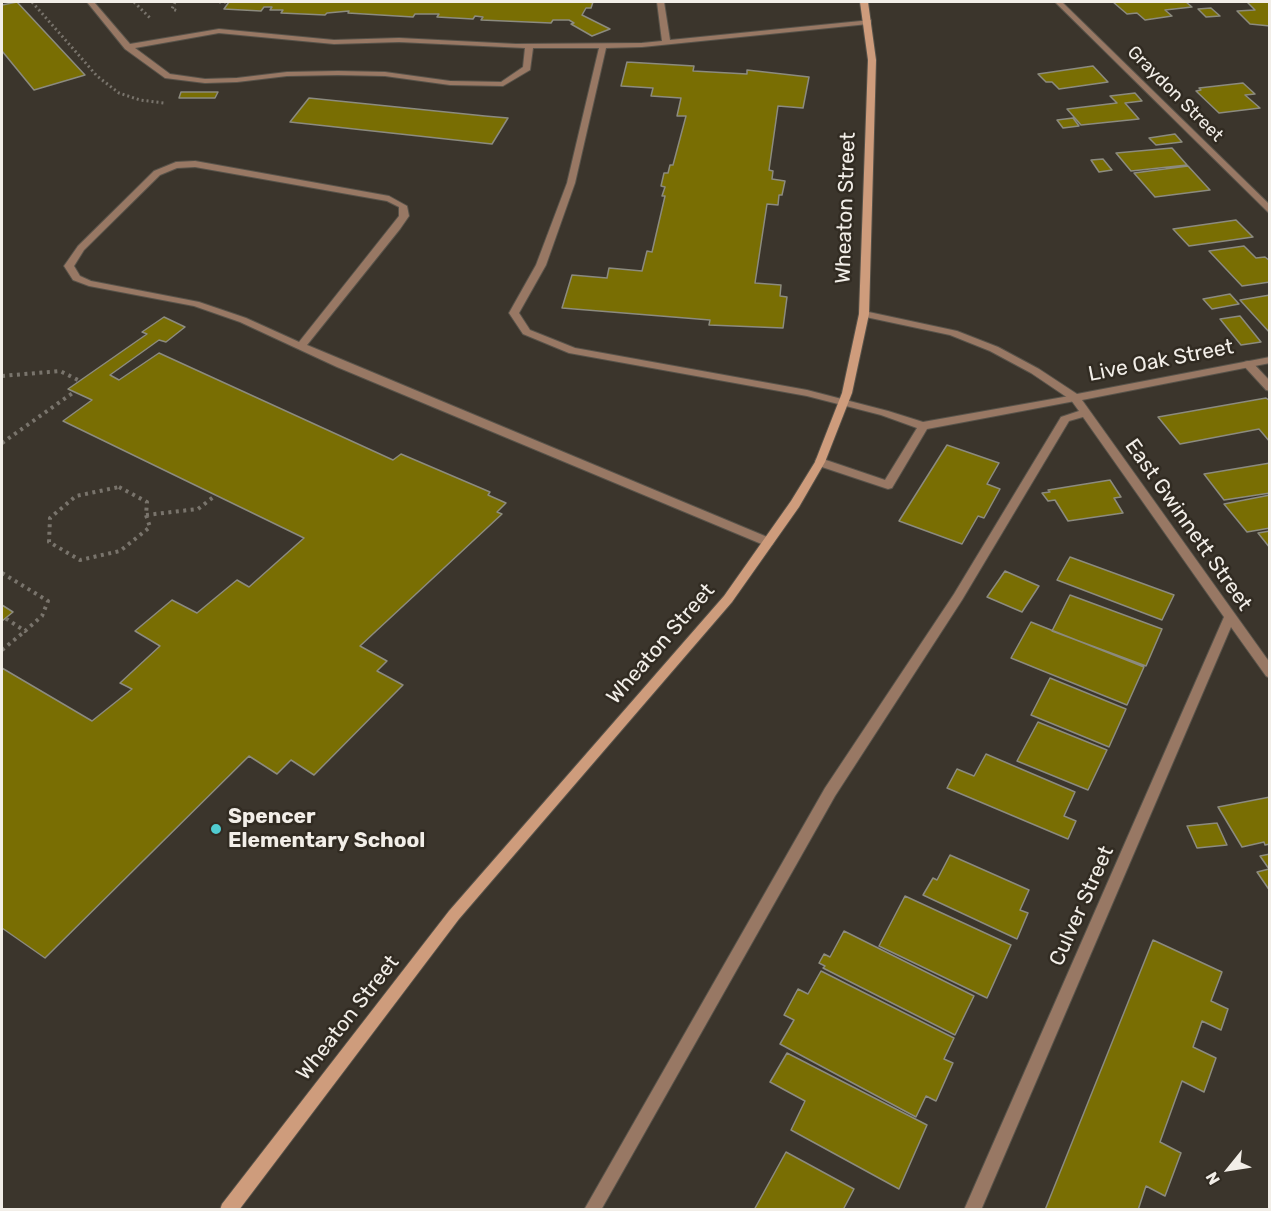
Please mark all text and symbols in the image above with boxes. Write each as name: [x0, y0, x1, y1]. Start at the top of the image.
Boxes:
street label: Graydon Street: [1123, 42, 1227, 146]
street label: Wheaton Street: [831, 132, 861, 284]
street label: Live Oak Street: [1086, 335, 1236, 387]
street label: East Gwinnett Street: [1119, 434, 1257, 616]
street label: Wheaton Street: [602, 578, 720, 710]
place label: Spencer Elementary School: [228, 804, 425, 854]
marker: Spencer Elementary School: [209, 822, 223, 836]
street label: Culver Street: [1044, 842, 1120, 970]
street label: Wheaton Street: [291, 950, 405, 1086]
north arrow: [1199, 1139, 1259, 1199]
text: N: [1202, 1169, 1224, 1188]

